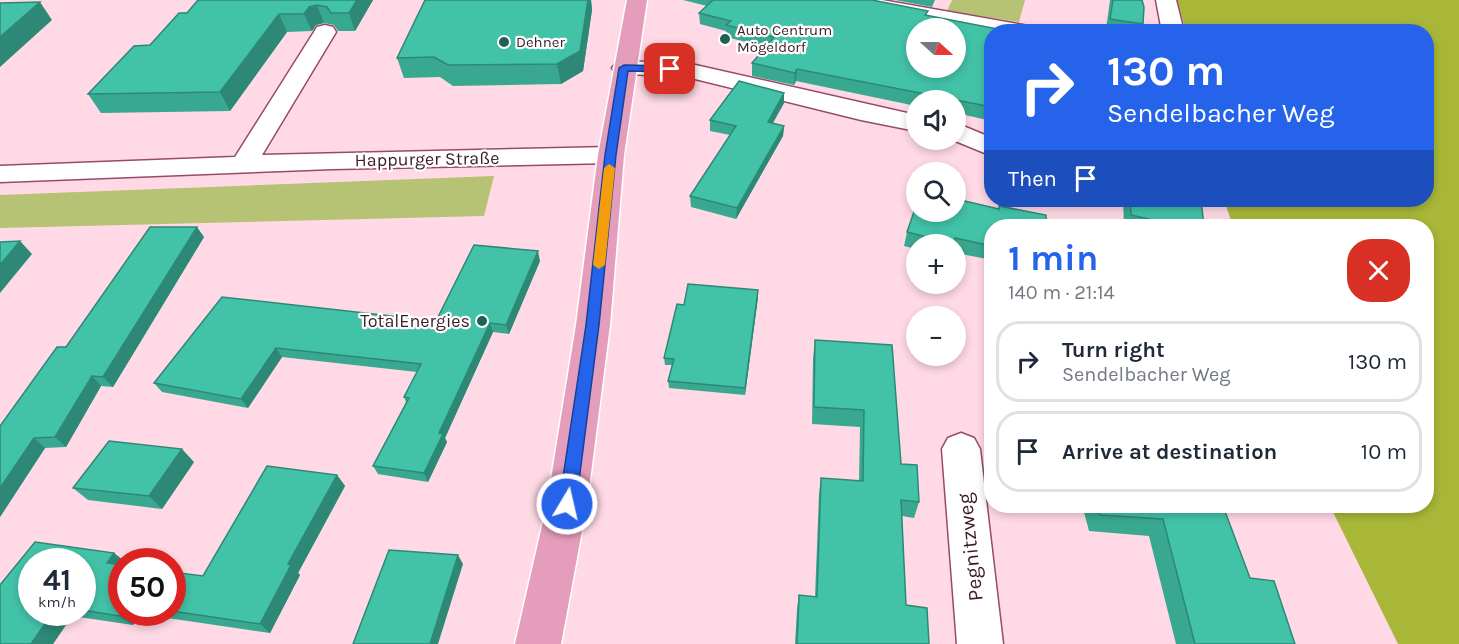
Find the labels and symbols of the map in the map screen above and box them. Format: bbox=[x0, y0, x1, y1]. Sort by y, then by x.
north arrow bbox=[906, 18, 966, 78]
place label: Auto Centrum Mögeldorf bbox=[737, 21, 832, 56]
marker: Auto Centrum Mögeldorf bbox=[718, 32, 732, 46]
place label: Dehner bbox=[516, 33, 565, 51]
marker: Dehner bbox=[497, 35, 511, 49]
pin bbox=[644, 43, 695, 94]
street label: Happurger Straße bbox=[354, 147, 500, 171]
place label: TotalEnergies bbox=[360, 310, 470, 332]
marker: TotalEnergies bbox=[475, 314, 489, 328]
position arrow bbox=[535, 472, 599, 536]
street label: Pegnitzweg bbox=[952, 491, 988, 602]
speed limit sign: 50 bbox=[108, 548, 186, 626]

